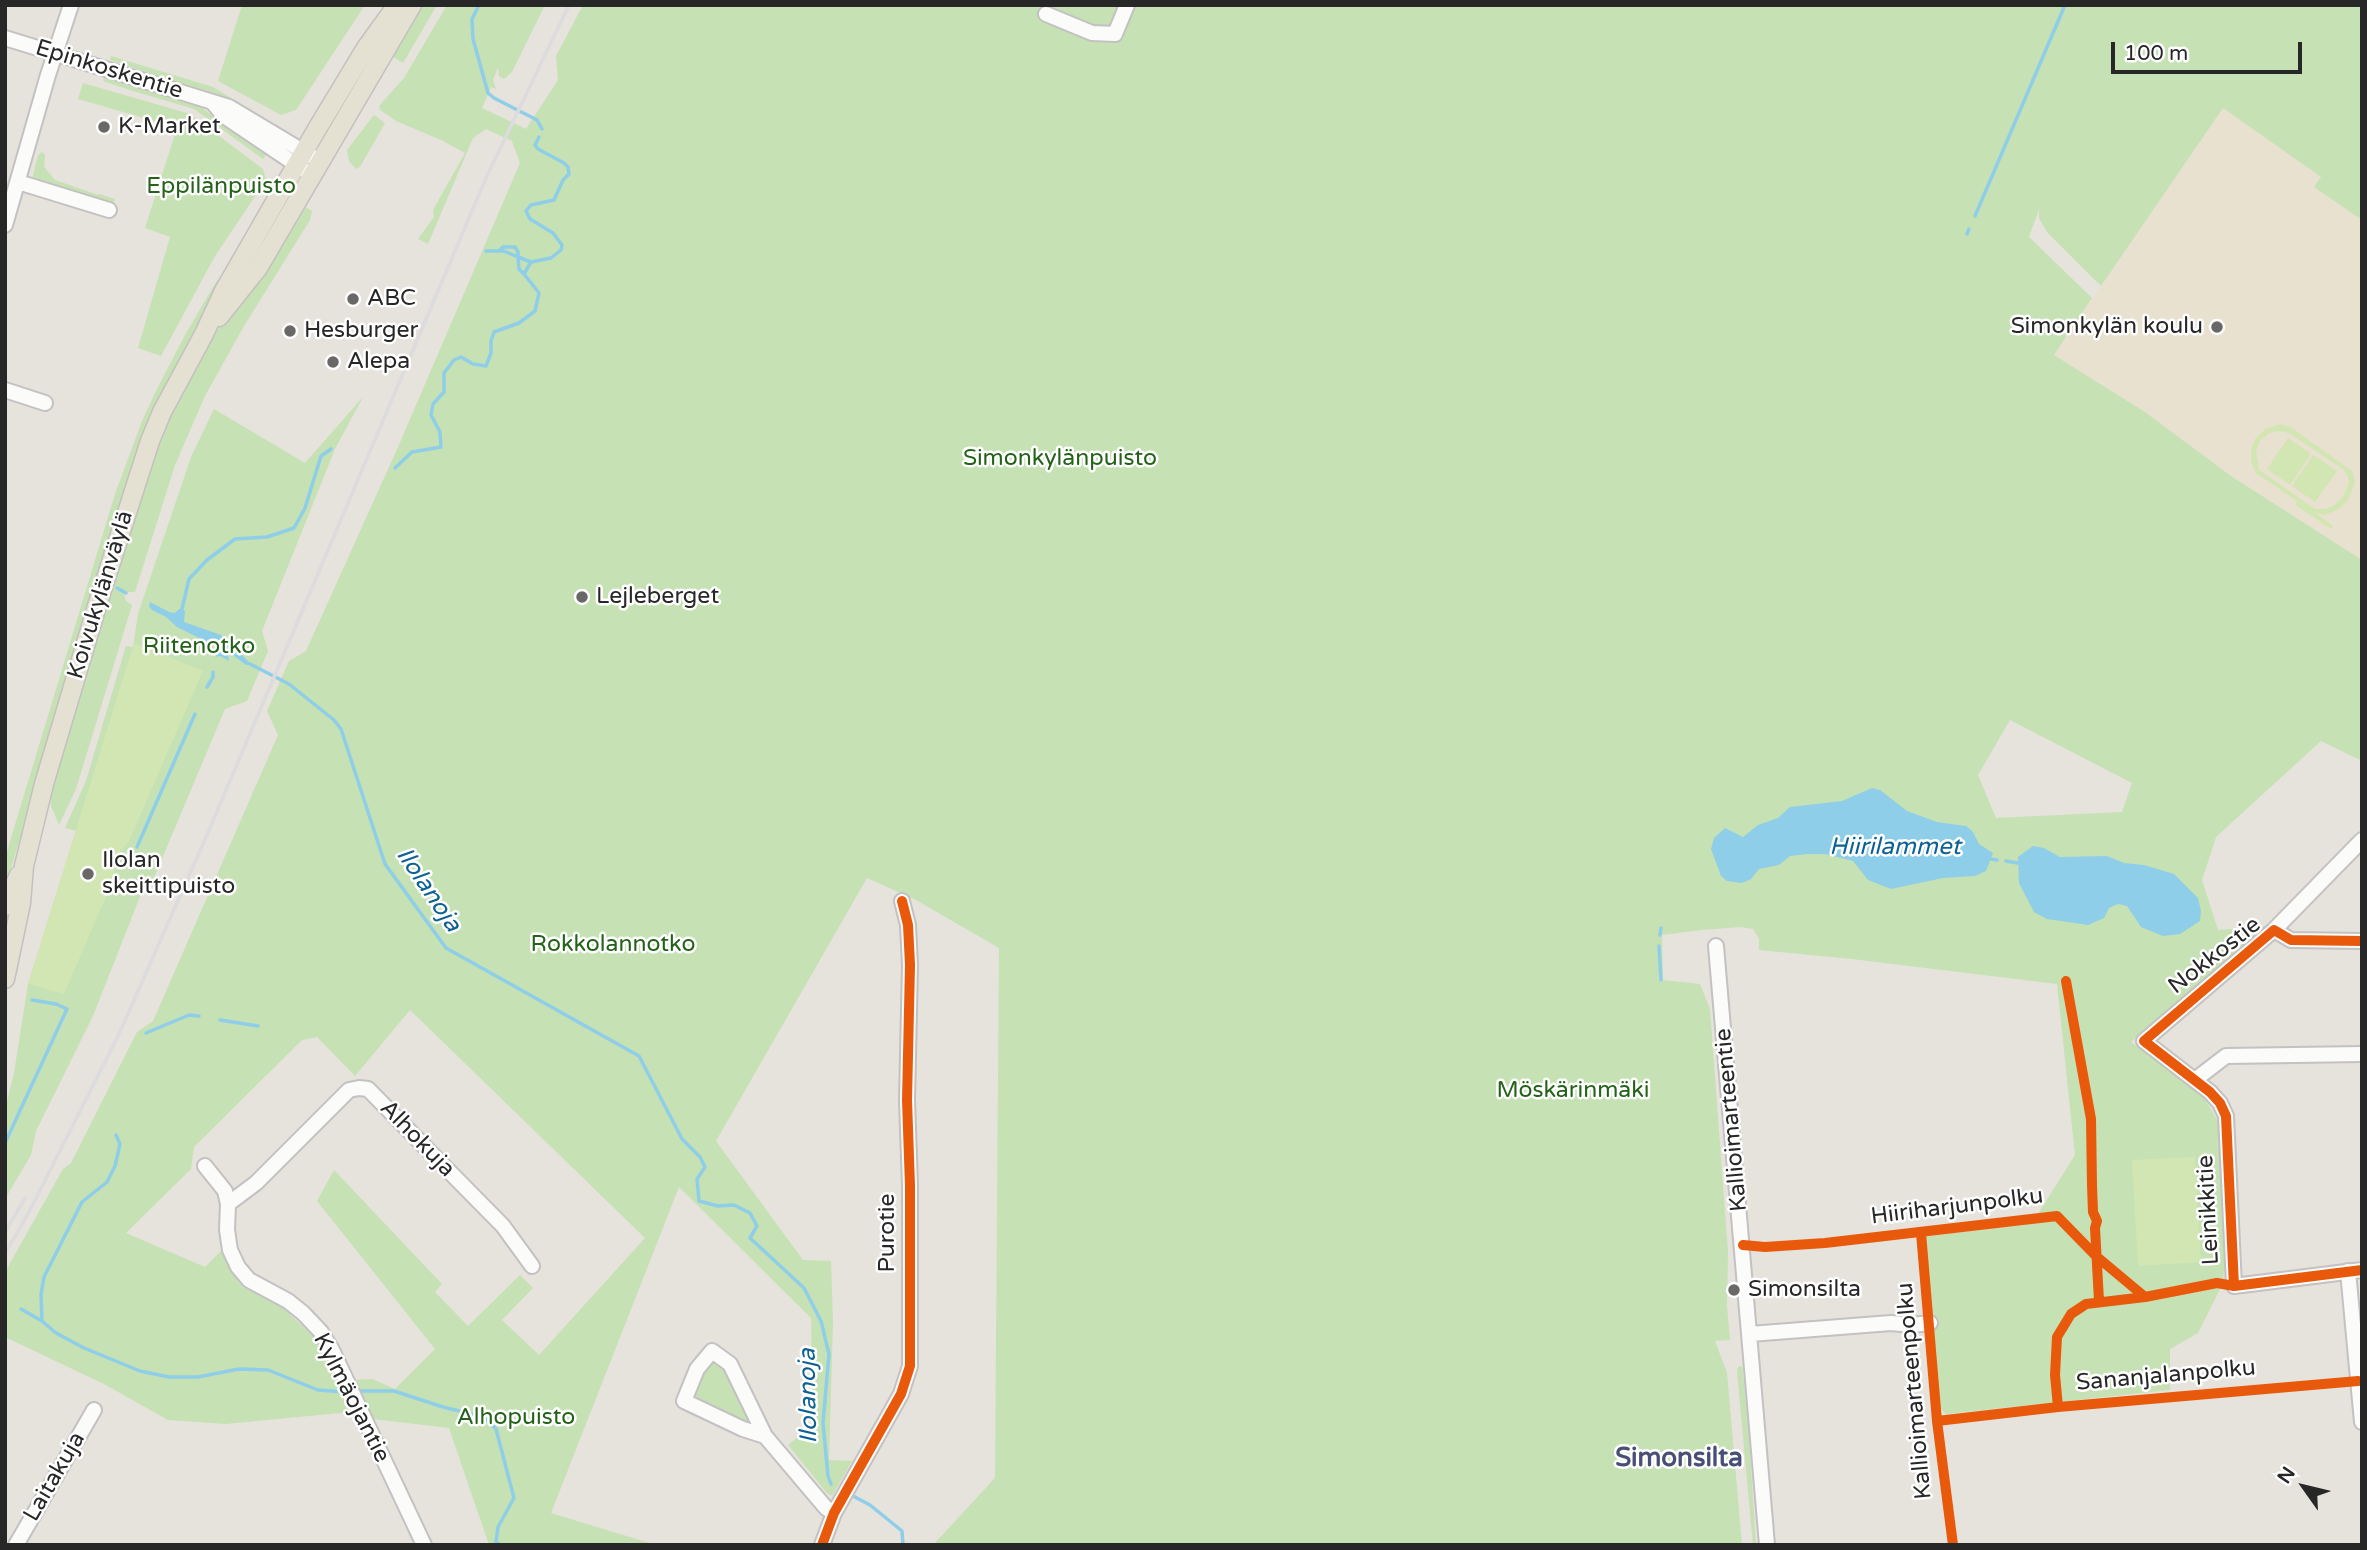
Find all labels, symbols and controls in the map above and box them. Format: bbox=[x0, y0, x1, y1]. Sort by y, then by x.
scale bar bbox=[2115, 28, 2306, 72]
street label: Epinkoskentie bbox=[32, 34, 186, 106]
text: 100 m bbox=[2124, 41, 2188, 66]
place label: K-Market bbox=[118, 113, 221, 141]
marker: K-Market bbox=[96, 119, 112, 135]
park label: Eppilänpuisto bbox=[146, 173, 296, 201]
place label: ABC bbox=[367, 285, 416, 313]
marker: ABC bbox=[345, 291, 361, 307]
place label: Simonkylän koulu bbox=[2011, 313, 2203, 341]
place label: Hesburger bbox=[304, 317, 418, 345]
marker: Simonkylän koulu bbox=[2209, 319, 2225, 335]
marker: Hesburger bbox=[282, 323, 298, 339]
place label: Alepa bbox=[347, 348, 410, 376]
marker: Alepa bbox=[325, 354, 341, 370]
park label: Simonkylänpuisto bbox=[963, 445, 1157, 473]
street label: Koivukylänväylä bbox=[62, 508, 140, 682]
place label: Lejleberget bbox=[596, 583, 719, 611]
marker: Lejleberget bbox=[574, 589, 590, 605]
park label: Riitenotko bbox=[143, 633, 255, 661]
water label: Hiirilammet bbox=[1829, 834, 1961, 862]
water label: Ilolanoja bbox=[389, 842, 467, 938]
place label: Ilolan skeittipuisto bbox=[102, 847, 235, 901]
marker: Ilolan skeittipuisto bbox=[80, 866, 96, 882]
street label: Nokkostie bbox=[2163, 911, 2267, 1001]
park label: Rokkolannotko bbox=[531, 931, 695, 959]
street label: Kallioimarteentie bbox=[1710, 1027, 1754, 1213]
park label: Möskärinmäki bbox=[1497, 1077, 1649, 1105]
street label: Alhokuja bbox=[374, 1095, 460, 1183]
street label: Leinikkitie bbox=[2192, 1154, 2226, 1266]
street label: Hiiriharjunpolku bbox=[1869, 1183, 2045, 1231]
street label: Purotie bbox=[874, 1193, 902, 1273]
place label: Simonsilta bbox=[1748, 1276, 1861, 1304]
street label: Kallioimarteenpolku bbox=[1892, 1281, 1938, 1501]
marker: Simonsilta bbox=[1726, 1282, 1742, 1298]
street label: Kylmäojantie bbox=[307, 1329, 395, 1467]
water label: Ilolanoja bbox=[794, 1348, 824, 1444]
street label: Sananjalanpolku bbox=[2075, 1354, 2257, 1398]
park label: Alhopuisto bbox=[457, 1404, 575, 1432]
street label: Laitakuja bbox=[18, 1427, 92, 1527]
district label: Simonsilta bbox=[1615, 1443, 1743, 1475]
north arrow bbox=[2269, 1452, 2339, 1522]
text: N bbox=[2273, 1463, 2300, 1488]

